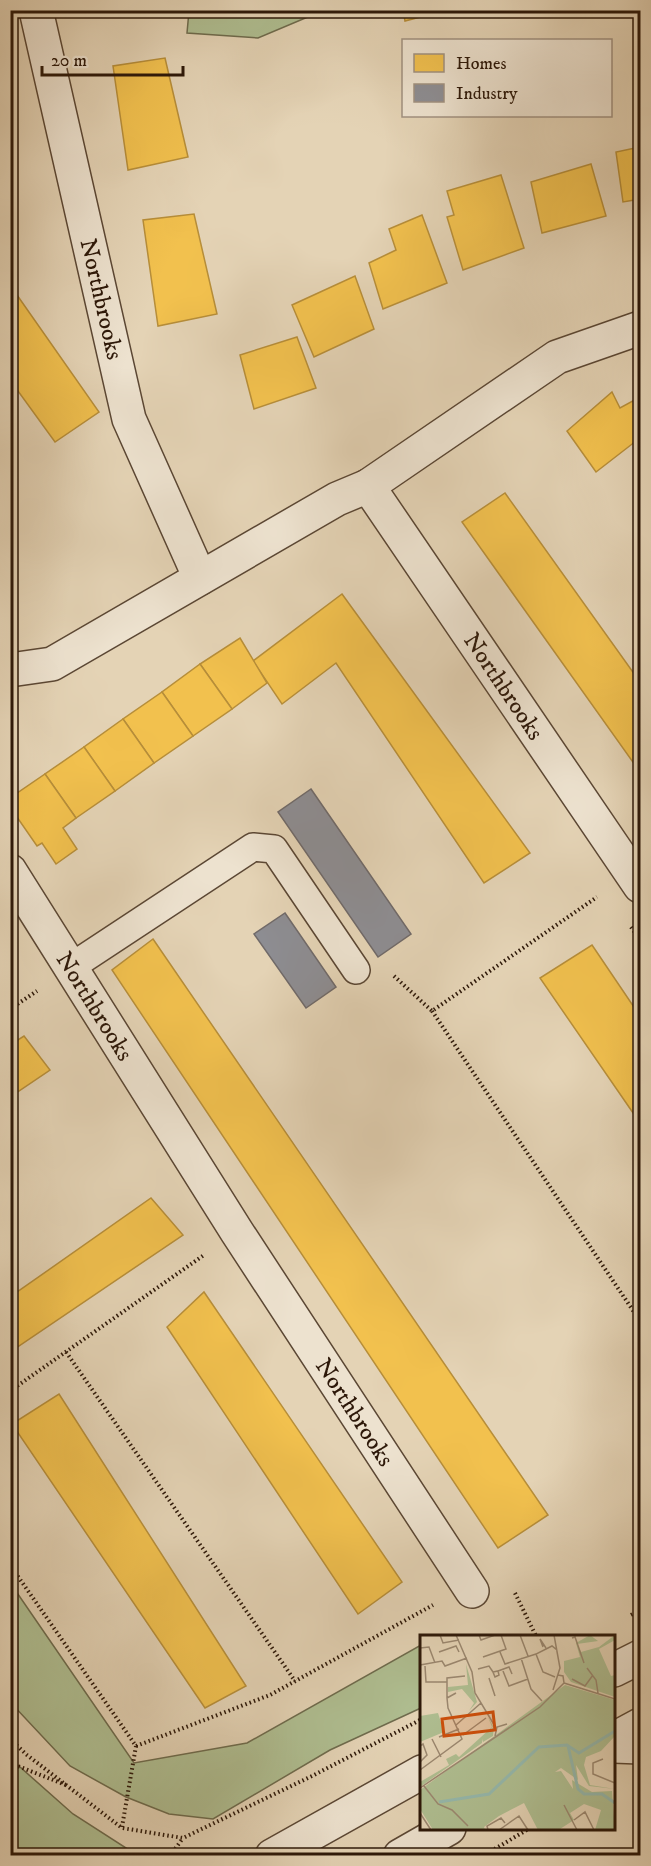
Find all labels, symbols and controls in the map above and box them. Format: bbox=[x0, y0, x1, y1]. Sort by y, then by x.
scale bar bbox=[42, 39, 183, 77]
legend bbox=[402, 39, 612, 117]
text: 20 m bbox=[51, 50, 87, 72]
text: Homes bbox=[456, 53, 507, 75]
text: Industry bbox=[456, 83, 518, 105]
street label: Northbrooks bbox=[73, 236, 130, 363]
street label: Northbrooks bbox=[456, 627, 550, 746]
street label: Northbrooks bbox=[49, 946, 140, 1067]
street label: Northbrooks bbox=[308, 1353, 400, 1472]
inset map bbox=[420, 1635, 615, 1830]

